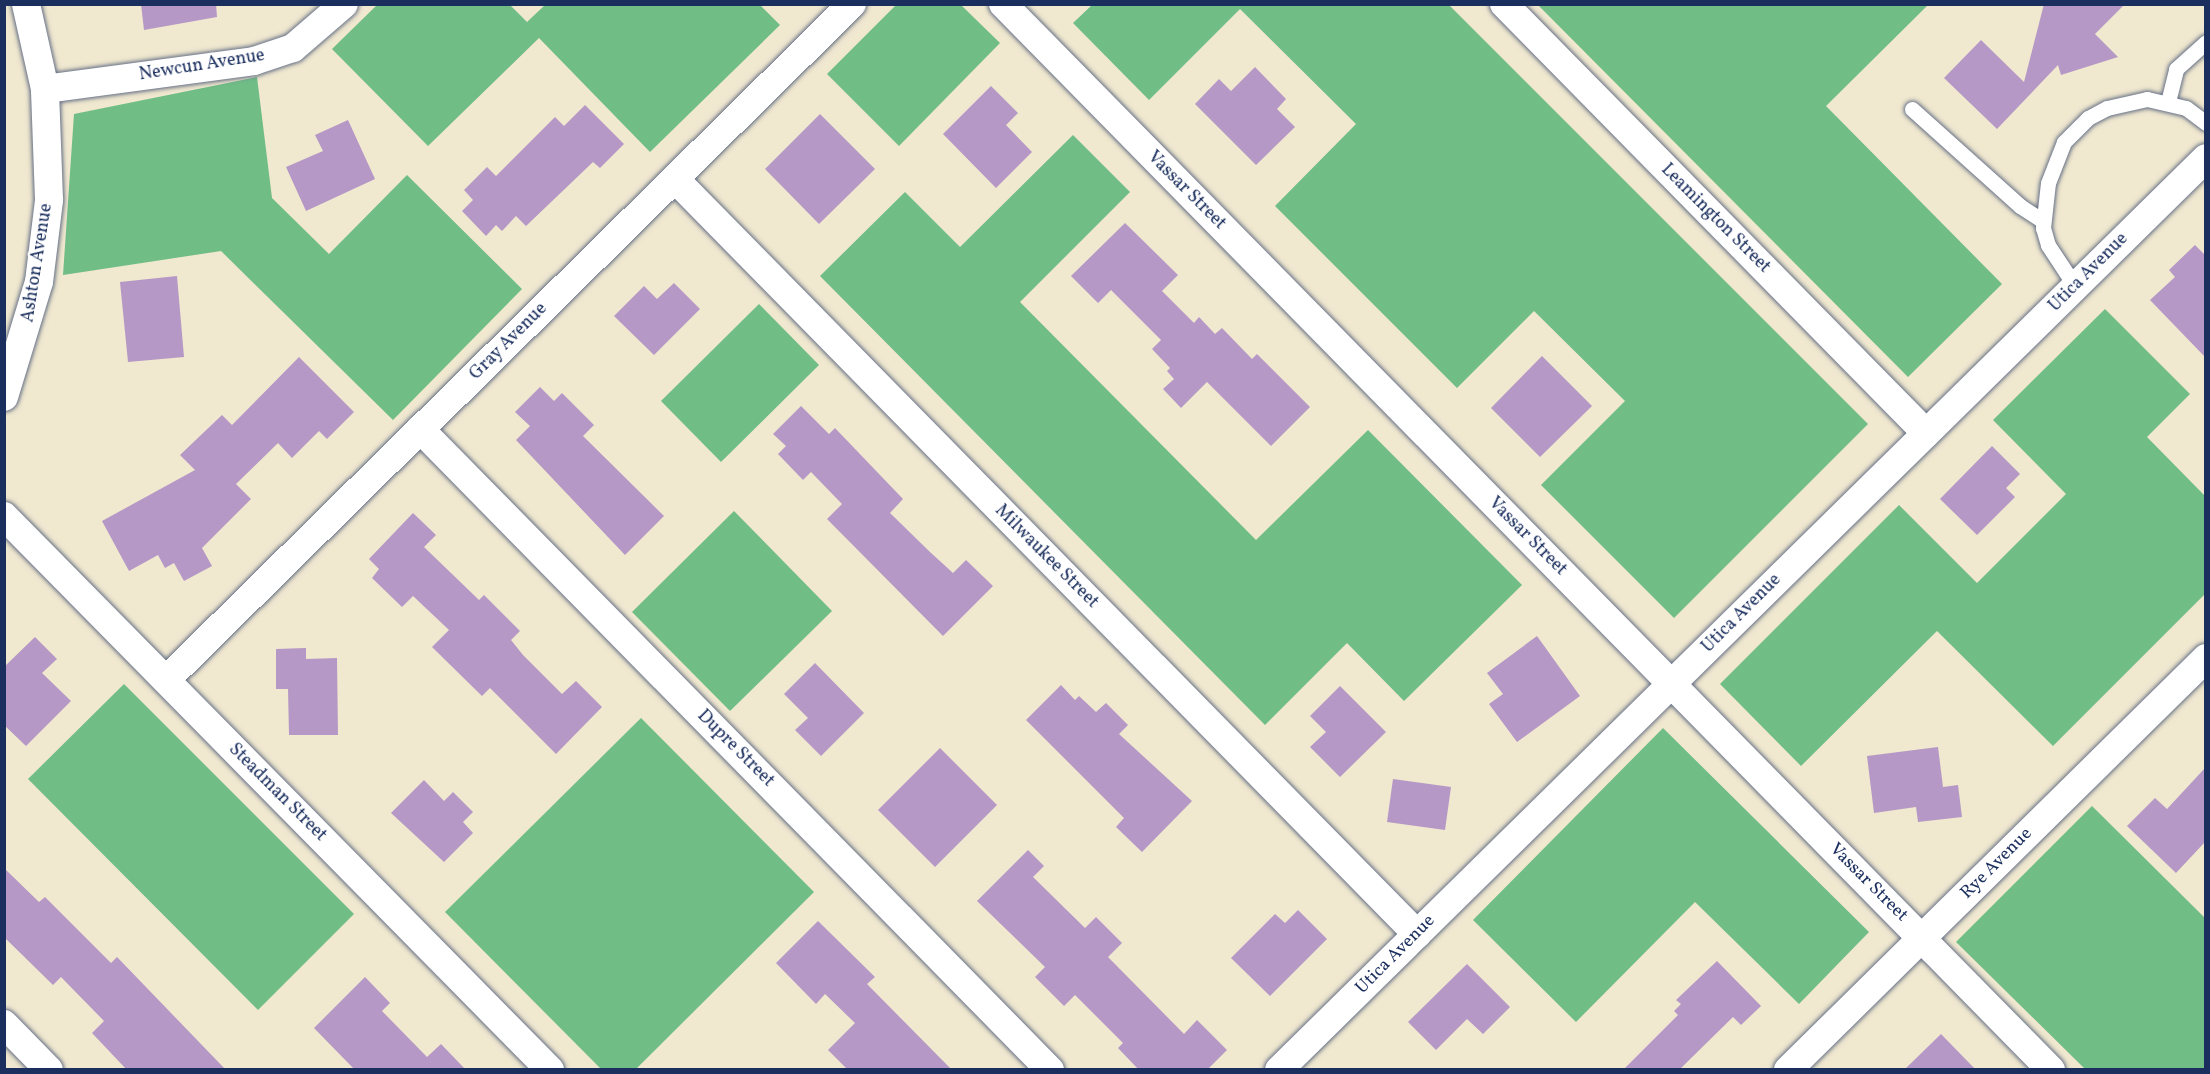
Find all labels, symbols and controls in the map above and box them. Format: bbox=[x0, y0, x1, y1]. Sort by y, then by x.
street label: Newcun Avenue bbox=[138, 45, 266, 87]
street label: Vassar Street bbox=[1142, 147, 1230, 235]
street label: Leamington Street bbox=[1656, 160, 1774, 278]
street label: Ashton Avenue bbox=[18, 202, 58, 324]
street label: Utica Avenue bbox=[2045, 229, 2133, 317]
street label: Gray Avenue bbox=[466, 299, 552, 385]
street label: Vassar Street bbox=[1483, 493, 1571, 581]
street label: Milwaukee Street bbox=[990, 501, 1102, 613]
street label: Utica Avenue bbox=[1698, 570, 1786, 658]
street label: Dupre Street bbox=[692, 706, 778, 792]
street label: Steadman Street bbox=[223, 739, 331, 847]
street label: Rye Avenue bbox=[1957, 824, 2037, 904]
street label: Vassar Street bbox=[1824, 839, 1912, 927]
street label: Utica Avenue bbox=[1352, 911, 1440, 999]

